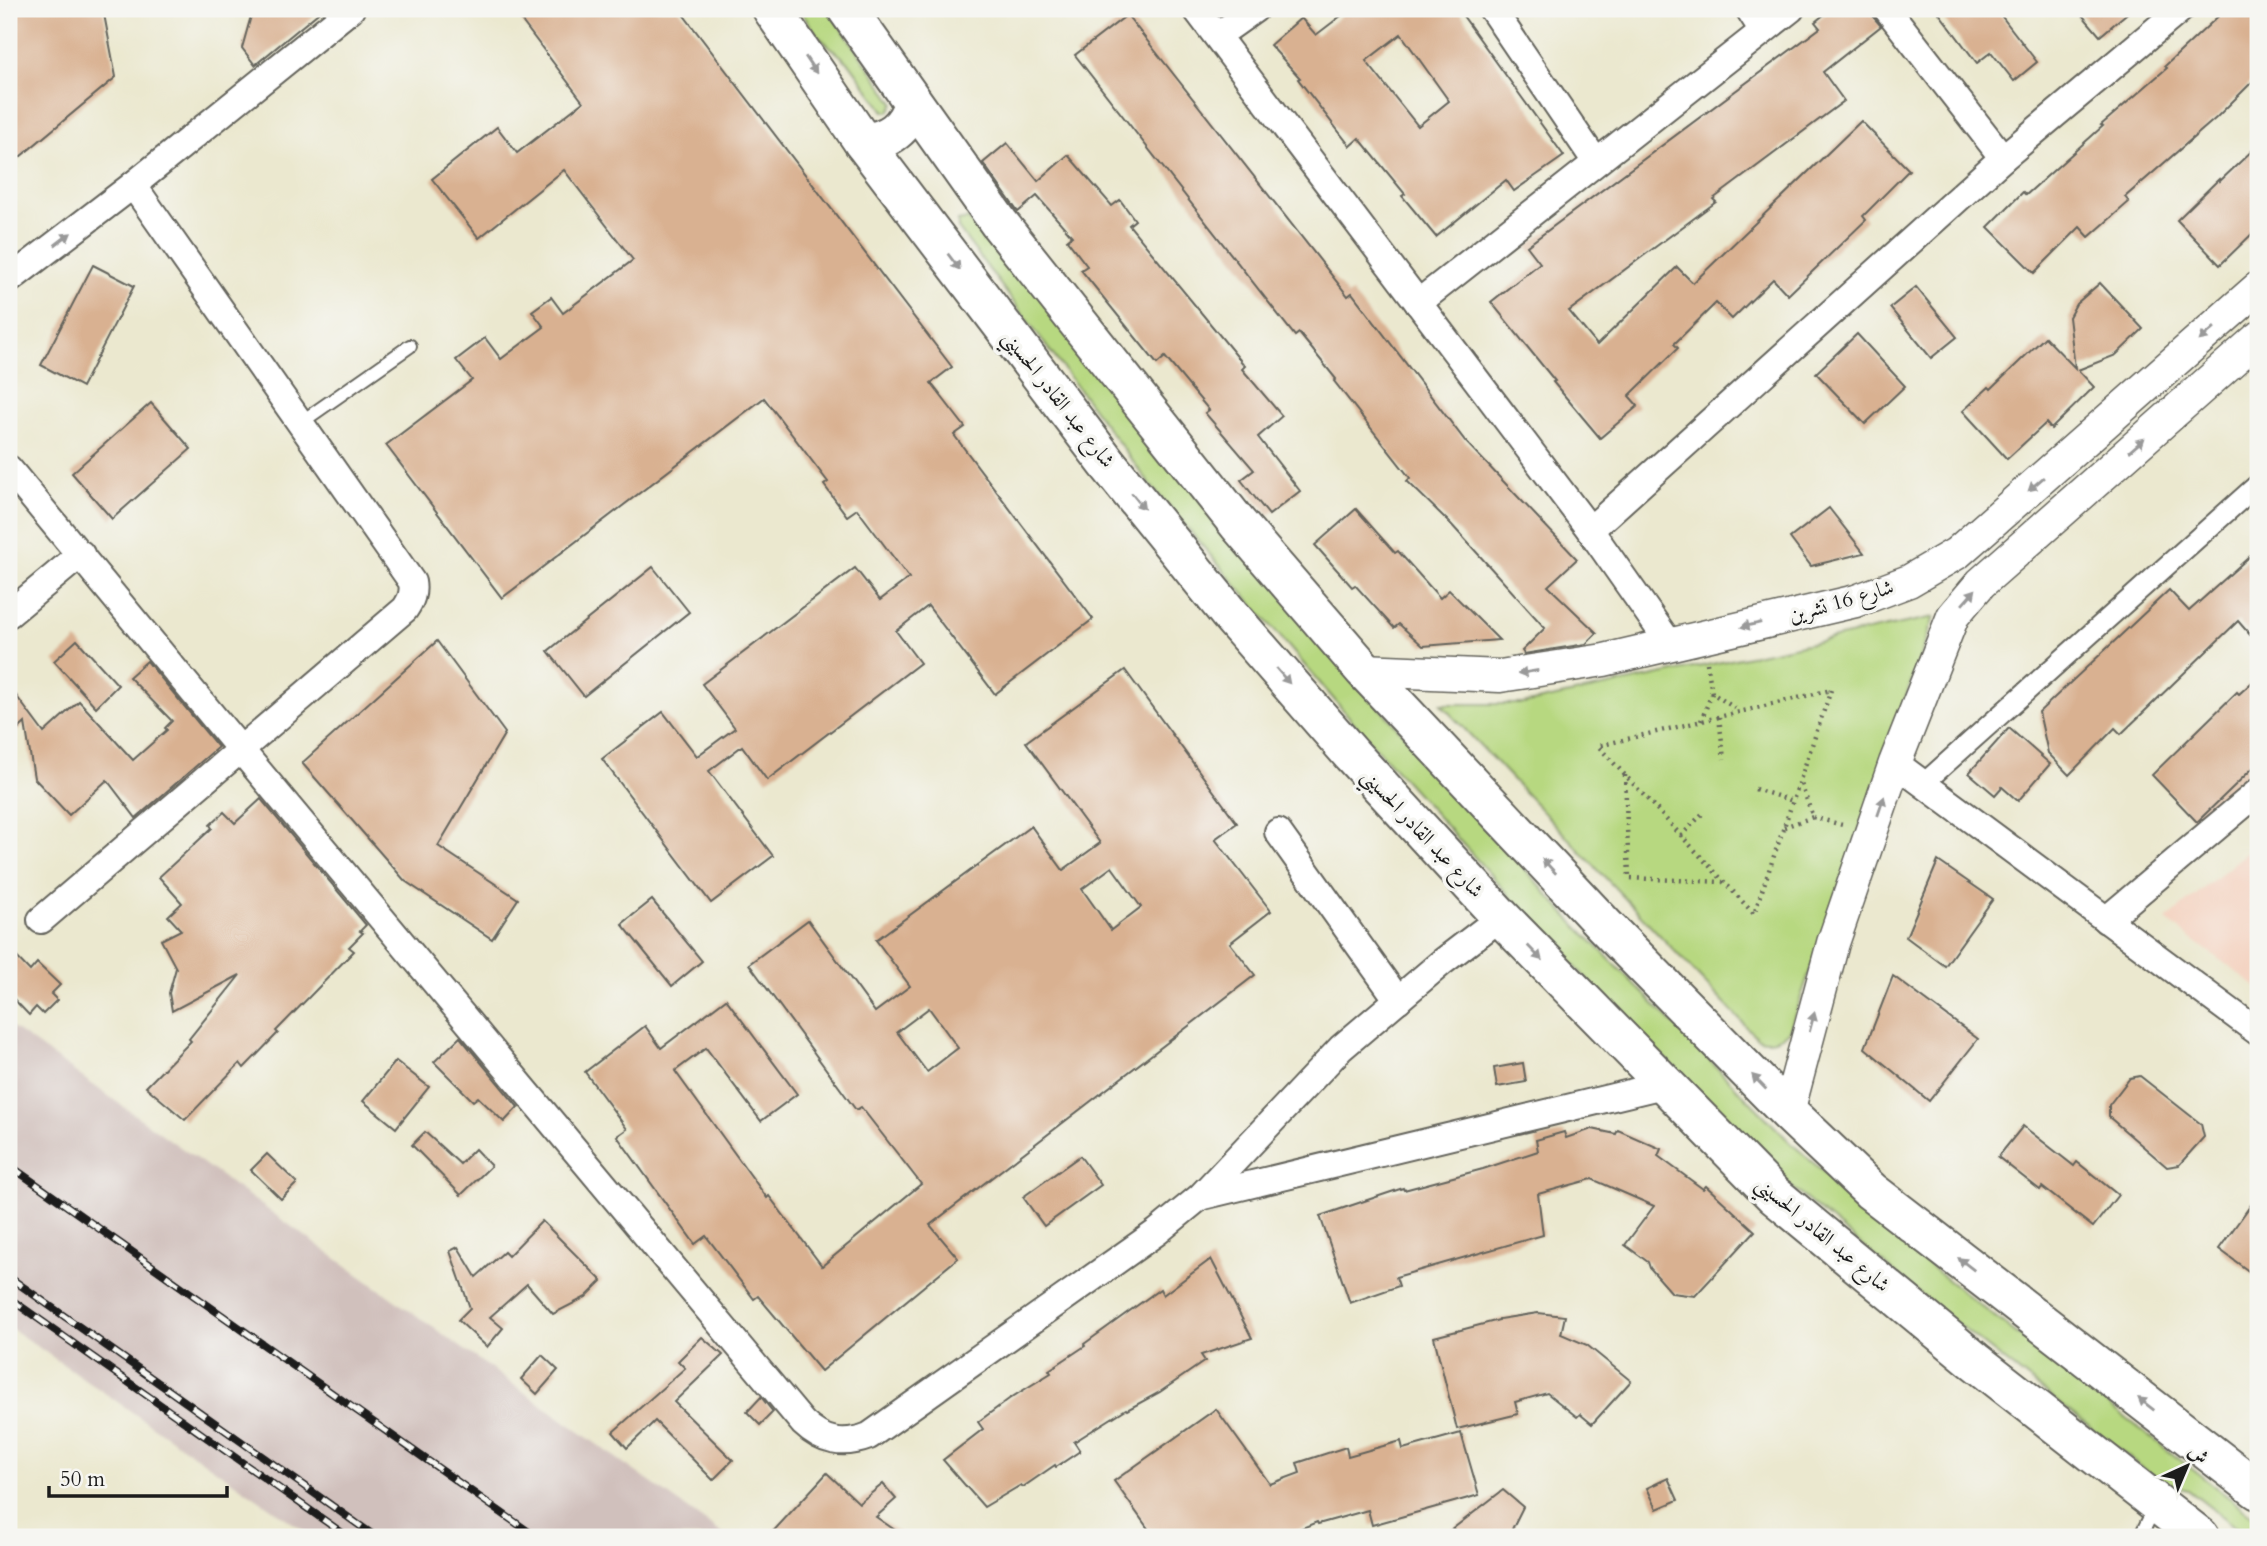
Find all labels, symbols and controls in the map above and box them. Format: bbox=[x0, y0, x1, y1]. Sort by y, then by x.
one-way arrow bbox=[804, 55, 817, 75]
one-way arrow bbox=[54, 232, 72, 246]
one-way arrow bbox=[947, 253, 961, 272]
street label: شارع عبد القادر الحسيني bbox=[992, 324, 1122, 477]
one-way arrow bbox=[2199, 325, 2216, 341]
one-way arrow bbox=[2128, 437, 2146, 453]
one-way arrow bbox=[2027, 476, 2045, 492]
one-way arrow bbox=[1130, 492, 1145, 509]
street label: شارع 16 تشرين bbox=[1785, 573, 1898, 633]
one-way arrow bbox=[1961, 589, 1976, 606]
one-way arrow bbox=[1740, 620, 1762, 631]
one-way arrow bbox=[1275, 667, 1291, 685]
one-way arrow bbox=[1517, 667, 1539, 678]
street label: شارع عبد القادر الحسيني bbox=[1351, 762, 1490, 908]
one-way arrow bbox=[1876, 795, 1887, 816]
one-way arrow bbox=[1541, 857, 1557, 875]
one-way arrow bbox=[1527, 945, 1543, 961]
one-way arrow bbox=[1807, 1012, 1817, 1033]
one-way arrow bbox=[1750, 1074, 1767, 1091]
street label: شارع عبد القادر الحسيني bbox=[1746, 1169, 1896, 1303]
one-way arrow bbox=[1958, 1257, 1976, 1272]
one-way arrow bbox=[2137, 1397, 2155, 1411]
north arrow bbox=[2152, 1430, 2222, 1500]
text: ش bbox=[2182, 1439, 2214, 1470]
scale bar bbox=[49, 1455, 228, 1499]
text: 50 m bbox=[60, 1465, 105, 1494]

